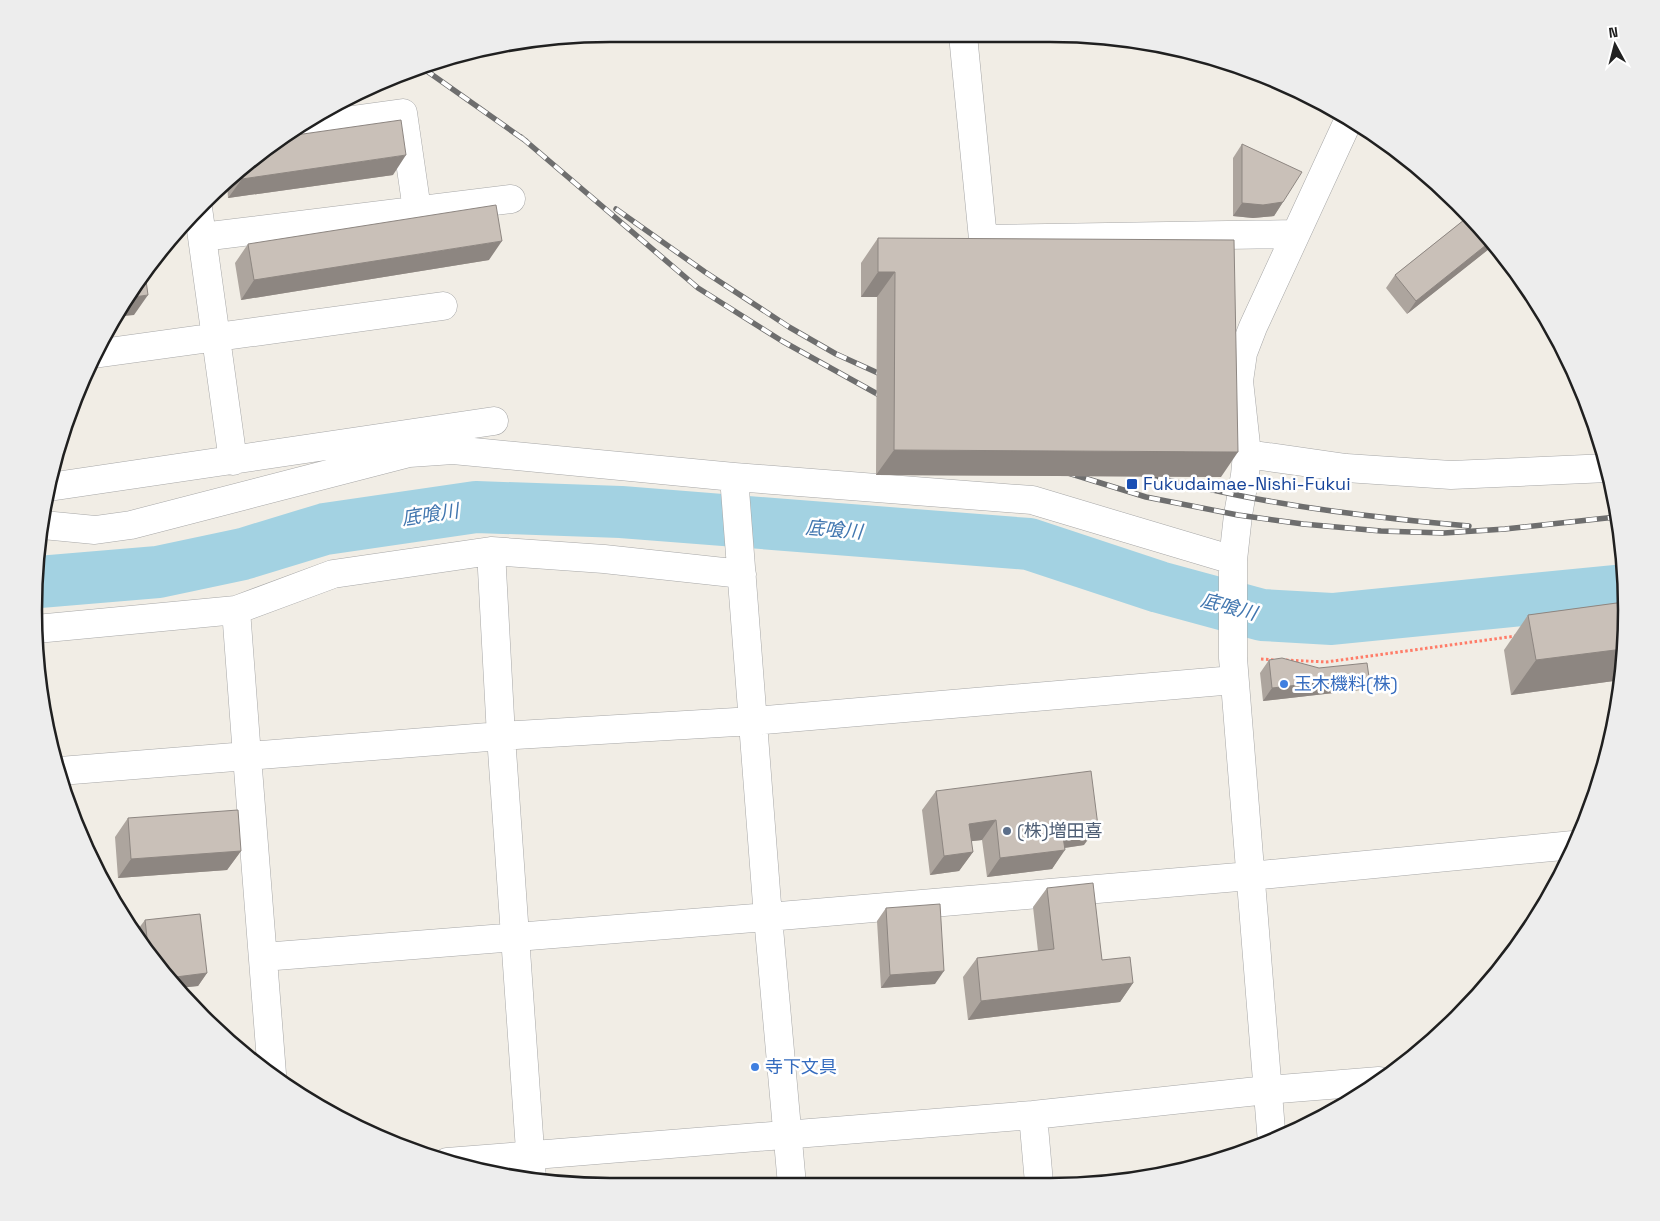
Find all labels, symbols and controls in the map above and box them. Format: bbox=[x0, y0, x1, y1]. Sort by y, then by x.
north arrow bbox=[1590, 20, 1640, 70]
text: N bbox=[1608, 23, 1619, 42]
place label: Fukudaimae-Nishi-Fukui bbox=[1143, 472, 1351, 495]
marker: Fukudaimae-Nishi-Fukui bbox=[1125, 477, 1139, 491]
water label: 底喰川 bbox=[400, 498, 462, 531]
water label: 底喰川 bbox=[804, 515, 865, 545]
water label: 底喰川 bbox=[1198, 587, 1262, 626]
place label: 玉木機料(株) bbox=[1294, 672, 1398, 695]
marker: 玉木機料(株) bbox=[1278, 678, 1290, 690]
place label: (株)増田喜 bbox=[1017, 819, 1103, 842]
marker: (株)増田喜 bbox=[1001, 825, 1013, 837]
place label: 寺下文具 bbox=[765, 1055, 837, 1078]
marker: 寺下文具 bbox=[749, 1061, 761, 1073]

